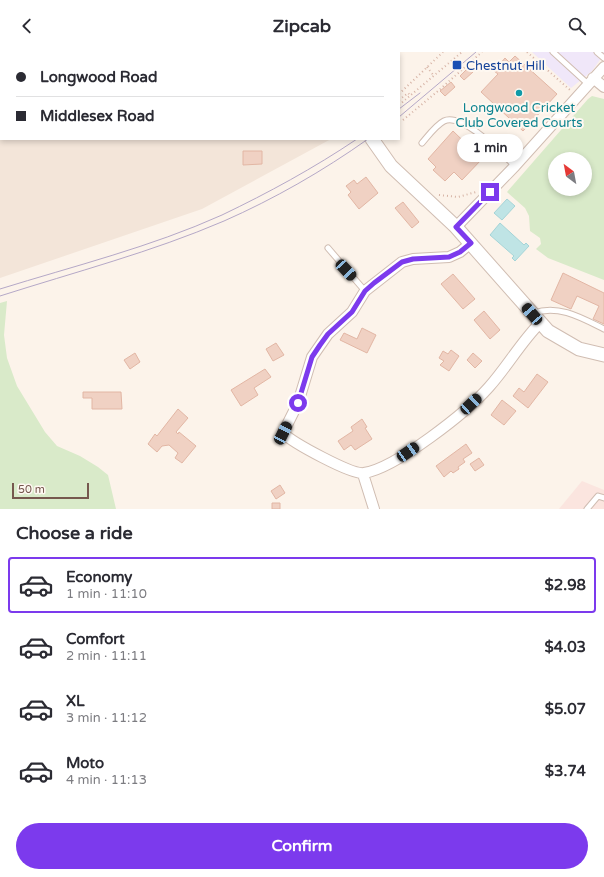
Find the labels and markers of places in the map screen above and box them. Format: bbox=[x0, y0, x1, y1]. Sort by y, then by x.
place label: Chestnut Hill bbox=[466, 58, 545, 74]
marker: Chestnut Hill bbox=[451, 59, 463, 71]
marker: Longwood Cricket Club Covered Courts bbox=[514, 88, 524, 98]
place label: Longwood Cricket Club Covered Courts bbox=[455, 100, 583, 131]

